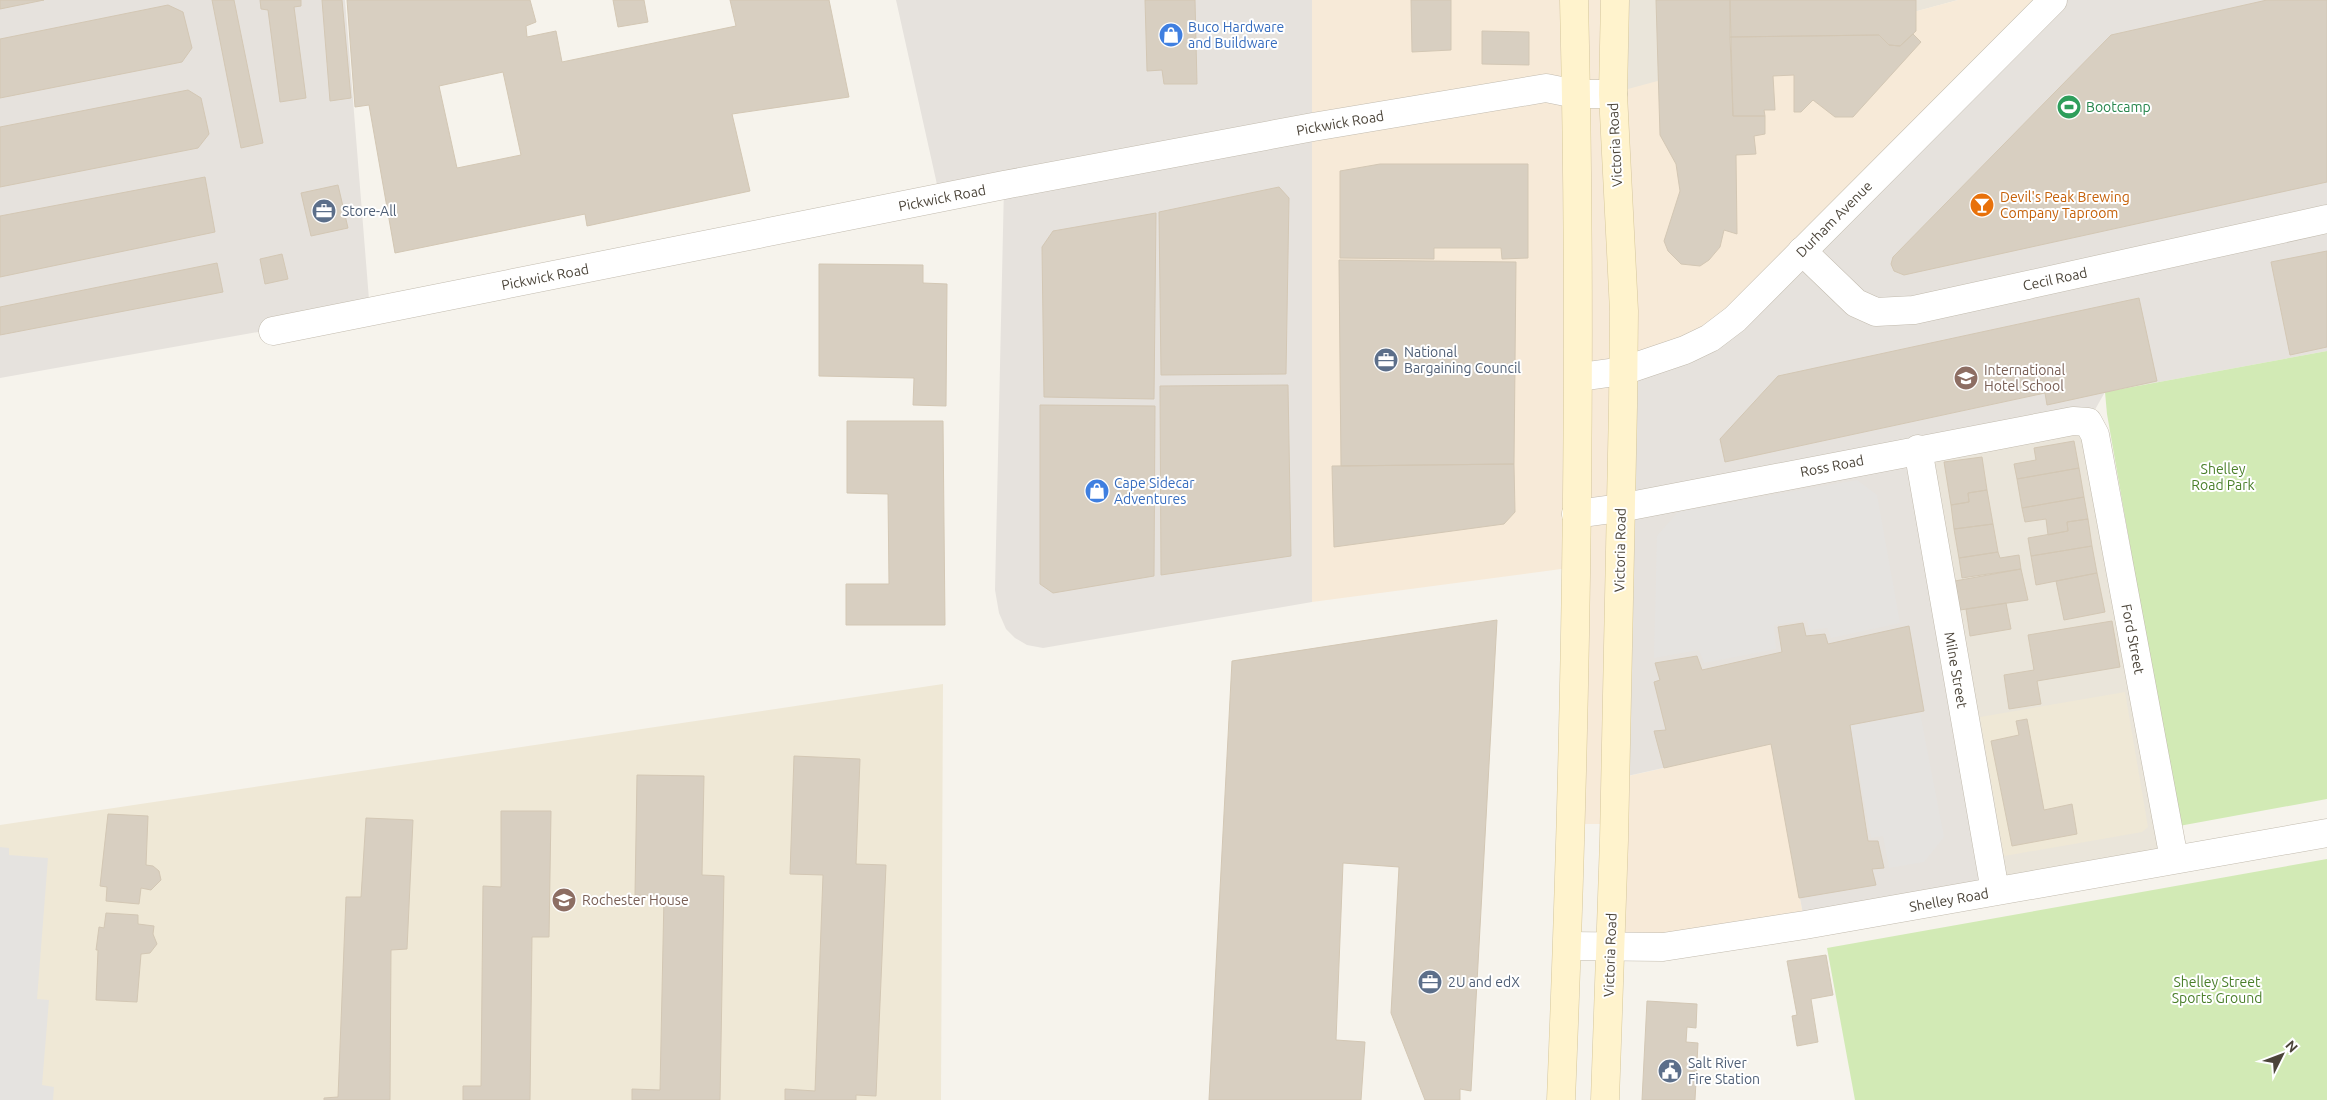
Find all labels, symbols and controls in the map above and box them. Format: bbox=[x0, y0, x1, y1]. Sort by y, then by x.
place label: Buco Hardware and Buildware bbox=[1188, 19, 1284, 51]
shop icon: Buco Hardware and Buildware bbox=[1158, 22, 1184, 48]
sports icon: Bootcamp bbox=[2056, 94, 2082, 120]
place label: Bootcamp bbox=[2086, 99, 2151, 115]
street label: Victoria Road bbox=[1605, 102, 1625, 188]
street label: Pickwick Road bbox=[1295, 107, 1385, 139]
street label: Durham Avenue bbox=[1793, 178, 1875, 260]
street label: Pickwick Road bbox=[897, 182, 987, 214]
place label: Devil's Peak Brewing Company Taproom bbox=[2000, 189, 2130, 221]
bar icon: Devil's Peak Brewing Company Taproom bbox=[1969, 192, 1995, 218]
office icon: Store-All bbox=[311, 198, 337, 224]
place label: Store-All bbox=[342, 203, 397, 219]
street label: Pickwick Road bbox=[500, 261, 590, 293]
street label: Cecil Road bbox=[2021, 264, 2089, 294]
place label: National Bargaining Council bbox=[1404, 344, 1521, 376]
office icon: National Bargaining Council bbox=[1373, 347, 1399, 373]
place label: International Hotel School bbox=[1984, 362, 2066, 394]
school or university icon: International Hotel School bbox=[1953, 365, 1979, 391]
street label: Ross Road bbox=[1799, 452, 1865, 480]
park label: Shelley Road Park bbox=[2191, 461, 2255, 493]
place label: Cape Sidecar Adventures bbox=[1114, 475, 1195, 507]
shop icon: Cape Sidecar Adventures bbox=[1084, 478, 1110, 504]
street label: Victoria Road bbox=[1611, 508, 1629, 592]
street label: Ford Street bbox=[2118, 602, 2148, 676]
street label: Milne Street bbox=[1941, 631, 1971, 710]
street label: Shelley Road bbox=[1908, 885, 1990, 915]
school or university icon: Rochester House bbox=[551, 887, 577, 913]
place label: Rochester House bbox=[582, 892, 689, 908]
street label: Victoria Road bbox=[1601, 913, 1619, 997]
office icon: 2U and edX bbox=[1417, 969, 1443, 995]
place label: 2U and edX bbox=[1448, 974, 1520, 990]
park label: Shelley Street Sports Ground bbox=[2172, 974, 2262, 1006]
north arrow bbox=[2257, 1030, 2307, 1080]
text: N bbox=[2282, 1037, 2301, 1056]
place label: Salt River Fire Station bbox=[1688, 1055, 1760, 1087]
public building icon: Salt River Fire Station bbox=[1657, 1058, 1683, 1084]

